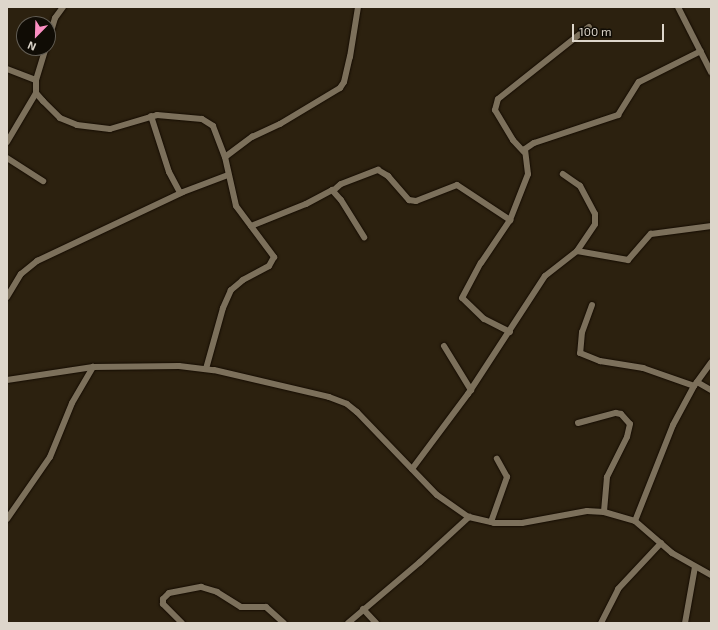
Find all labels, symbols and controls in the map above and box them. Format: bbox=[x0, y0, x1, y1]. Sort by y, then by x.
north arrow bbox=[16, 16, 56, 56]
scale bar bbox=[574, 16, 666, 42]
text: 100 m bbox=[579, 24, 611, 38]
text: N bbox=[25, 39, 38, 54]

